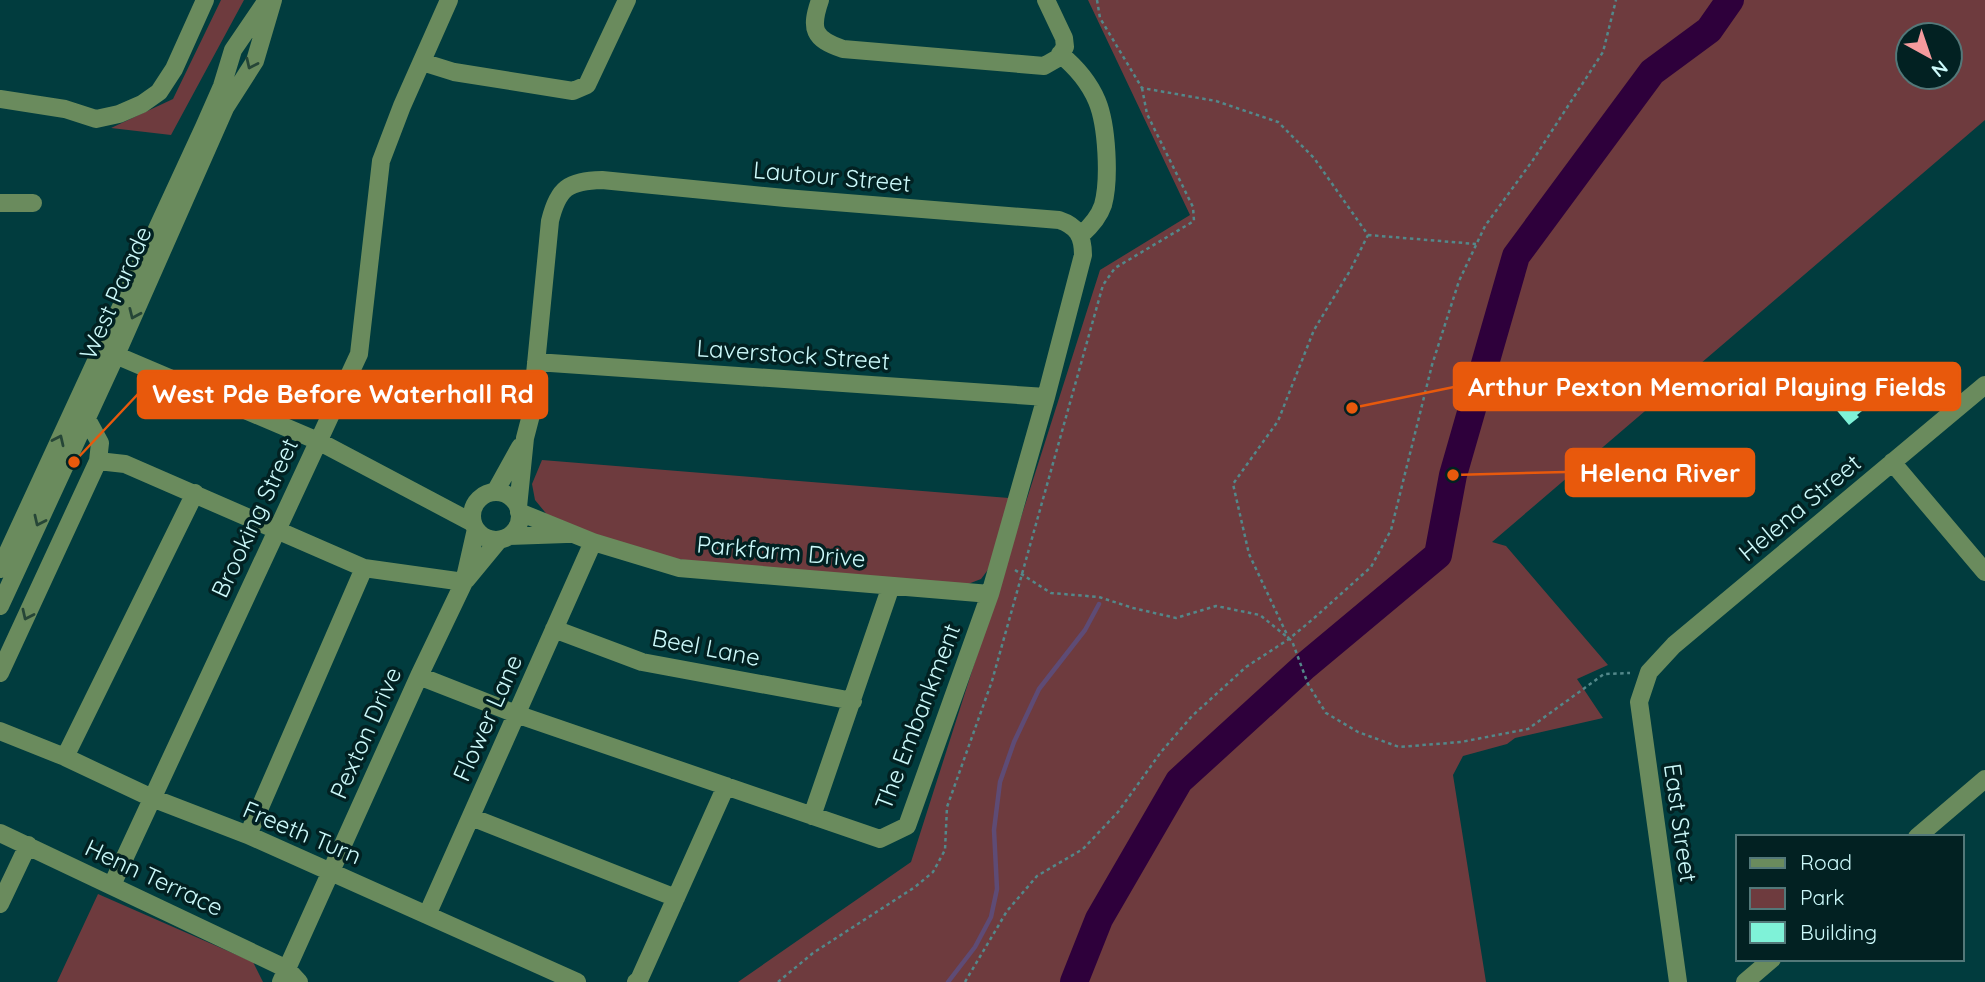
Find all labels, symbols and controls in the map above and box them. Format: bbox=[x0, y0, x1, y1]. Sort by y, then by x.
north arrow bbox=[1894, 21, 1964, 91]
text: N bbox=[1927, 55, 1953, 83]
one-way arrow bbox=[246, 57, 259, 70]
street label: Lautour Street bbox=[752, 154, 912, 198]
street label: West Parade bbox=[72, 221, 158, 364]
one-way arrow bbox=[128, 307, 142, 319]
street label: Laverstock Street bbox=[695, 332, 891, 376]
callout: Arthur Pexton Memorial Playing Fields bbox=[1454, 363, 1960, 410]
text: Arthur Pexton Memorial Playing Fields bbox=[1468, 370, 1946, 403]
callout: West Pde Before Waterhall Rd bbox=[138, 371, 547, 418]
text: West Pde Before Waterhall Rd bbox=[152, 377, 534, 410]
street label: Brooking Street bbox=[204, 433, 304, 602]
one-way arrow bbox=[51, 435, 65, 447]
street label: Helena Street bbox=[1732, 447, 1867, 567]
callout: Helena River bbox=[1566, 449, 1754, 496]
text: Helena River bbox=[1580, 456, 1740, 489]
one-way arrow bbox=[33, 514, 47, 526]
street label: Parkfarm Drive bbox=[695, 529, 867, 573]
one-way arrow bbox=[21, 608, 35, 620]
street label: The Embankment bbox=[868, 619, 966, 814]
street label: Beel Lane bbox=[650, 622, 763, 672]
street label: Flower Lane bbox=[446, 650, 528, 786]
street label: Pexton Drive bbox=[323, 662, 407, 803]
street label: East Street bbox=[1658, 761, 1704, 884]
street label: Freeth Turn bbox=[239, 794, 366, 870]
street label: Henn Terrace bbox=[81, 832, 228, 922]
legend bbox=[1736, 835, 1964, 961]
text: Road bbox=[1800, 849, 1852, 875]
text: Park bbox=[1800, 884, 1844, 910]
text: Building bbox=[1800, 919, 1877, 945]

